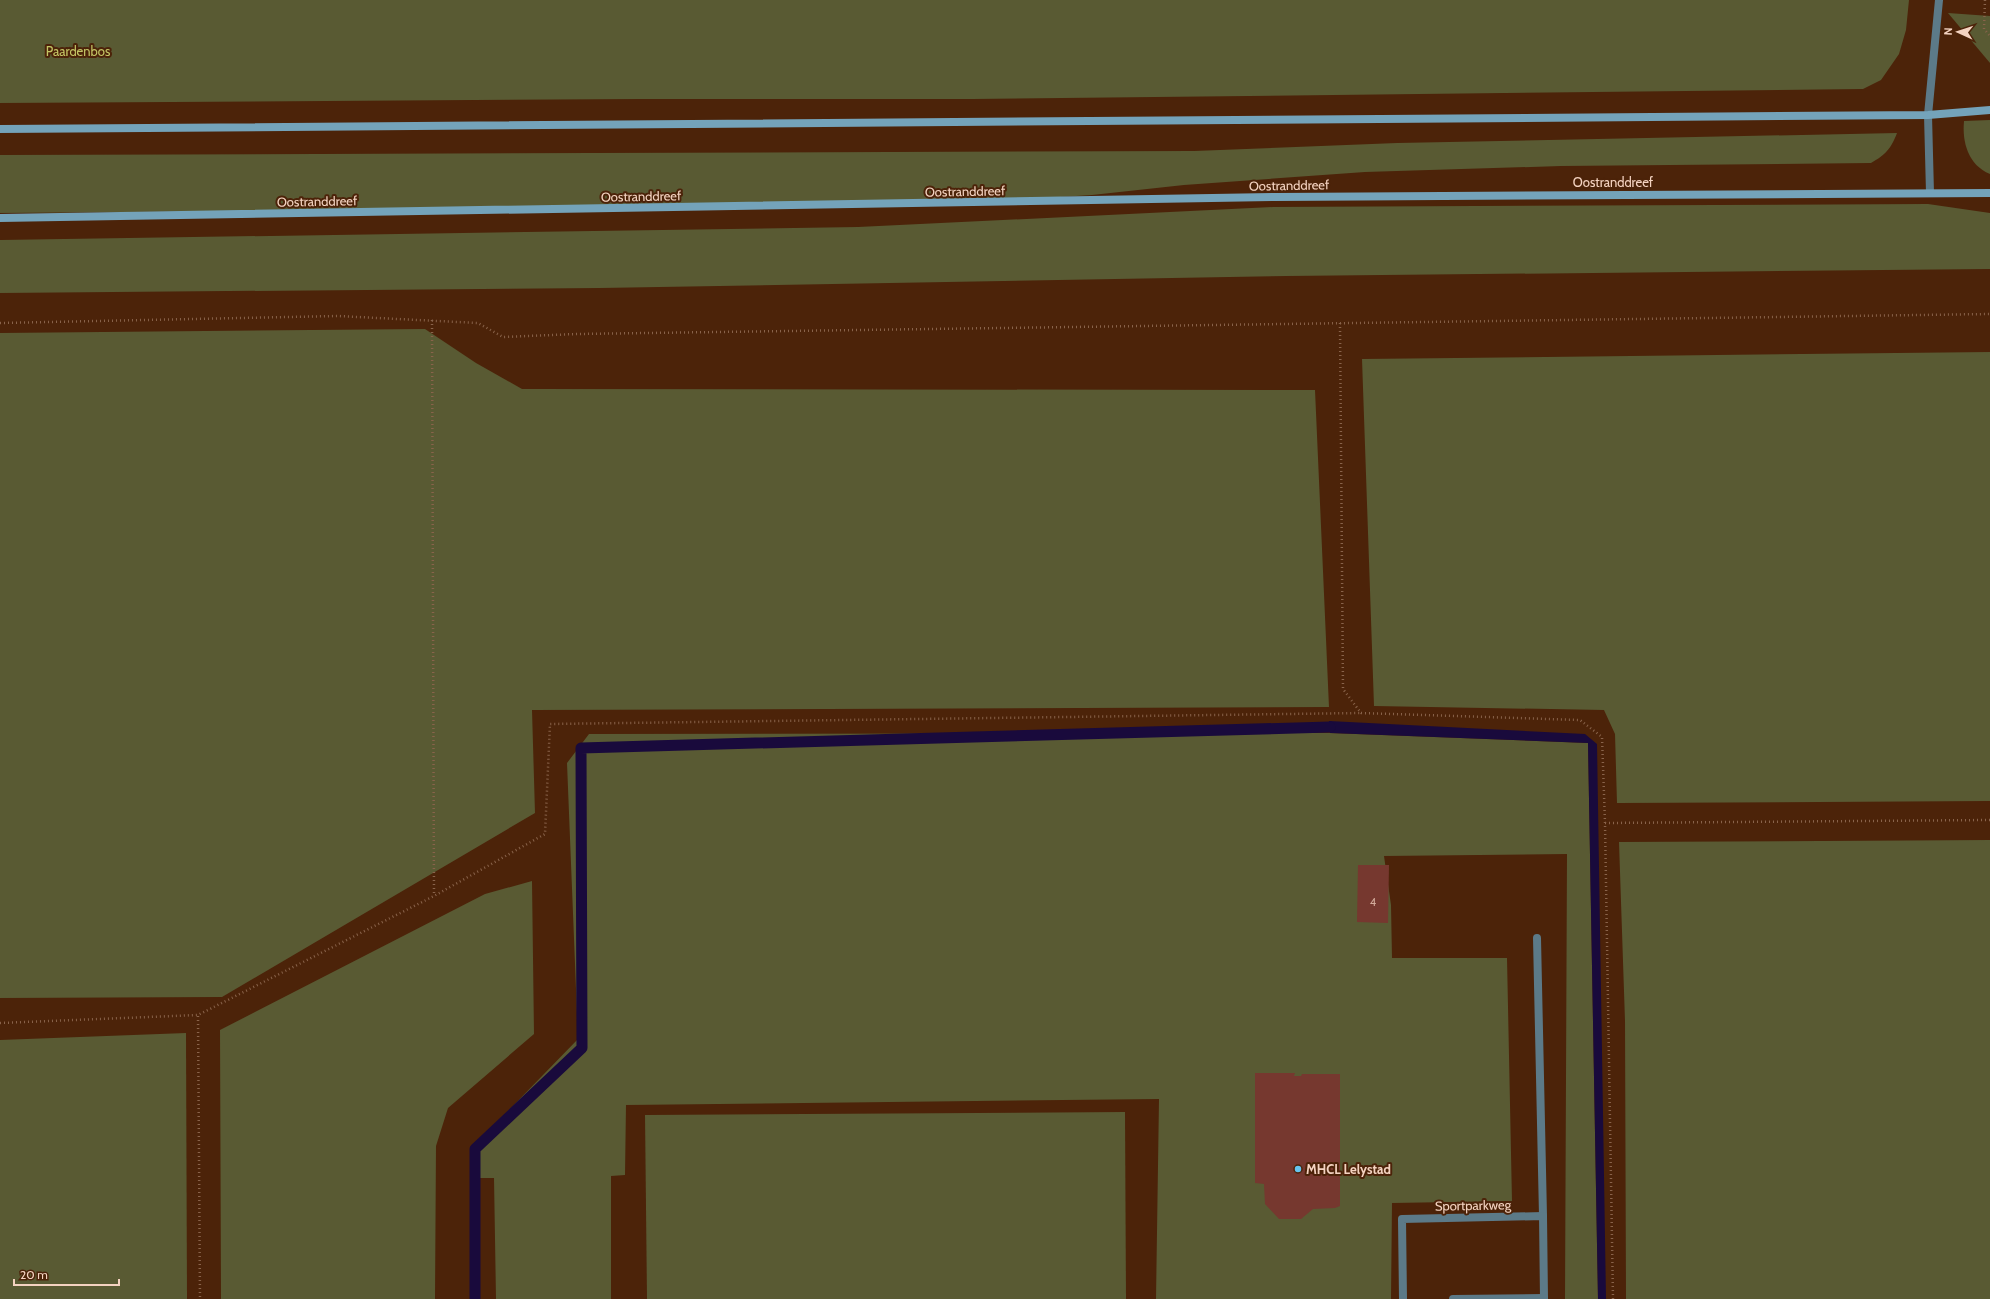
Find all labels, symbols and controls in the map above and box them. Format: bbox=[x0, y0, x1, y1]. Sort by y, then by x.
north arrow bbox=[1938, 12, 1978, 52]
text: N bbox=[1941, 27, 1955, 36]
park label: Paardenbos bbox=[46, 43, 111, 59]
street label: Oostranddreef bbox=[1573, 174, 1654, 190]
street label: Oostranddreef bbox=[1249, 176, 1330, 194]
street label: Oostranddreef bbox=[925, 182, 1006, 200]
street label: Oostranddreef bbox=[601, 187, 682, 205]
street label: Oostranddreef bbox=[277, 192, 358, 210]
house number: 4 bbox=[1370, 895, 1377, 909]
place label: MHCL Lelystad bbox=[1306, 1161, 1391, 1177]
marker: MHCL Lelystad bbox=[1293, 1164, 1303, 1174]
street label: Sportparkweg bbox=[1435, 1196, 1512, 1214]
scale bar bbox=[14, 1261, 119, 1287]
text: 20 m bbox=[20, 1267, 48, 1282]

